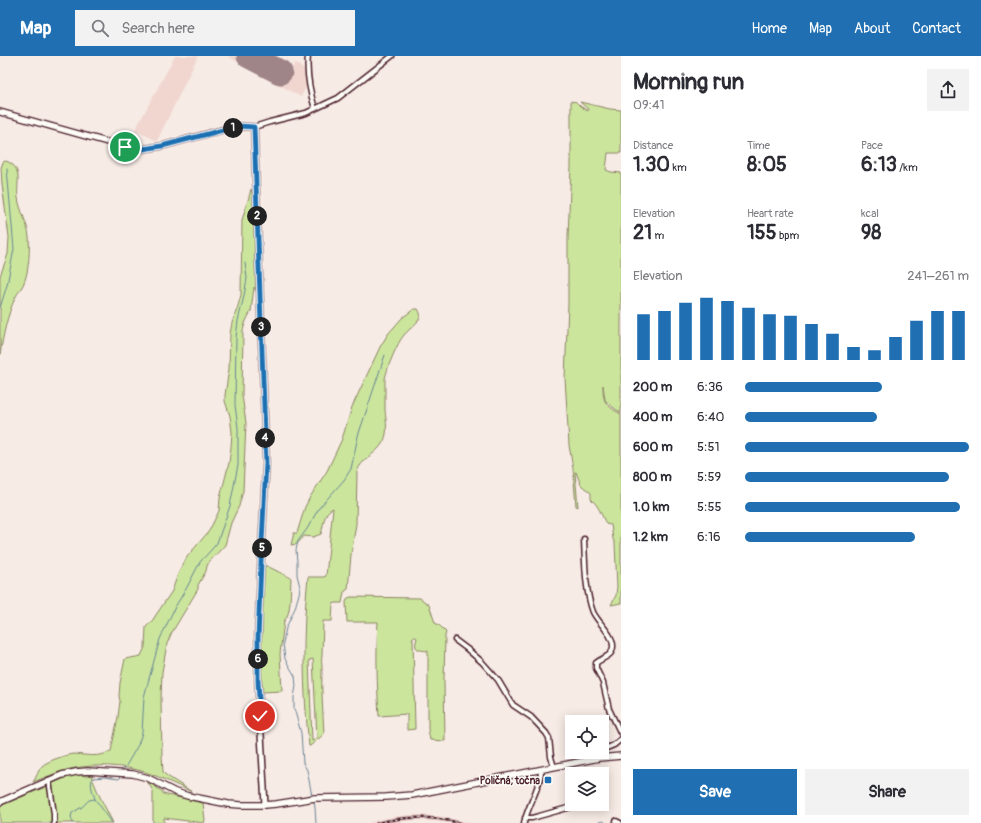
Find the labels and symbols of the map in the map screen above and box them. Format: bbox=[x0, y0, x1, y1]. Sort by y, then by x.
pin: 1 bbox=[223, 118, 243, 138]
pin bbox=[108, 130, 142, 164]
pin: 2 bbox=[247, 206, 267, 226]
pin: 3 bbox=[251, 317, 271, 337]
pin: 4 bbox=[255, 428, 275, 448]
pin: 5 bbox=[252, 538, 272, 558]
pin: 6 bbox=[248, 649, 268, 669]
pin bbox=[243, 699, 277, 733]
place label: Poličná, točna bbox=[480, 775, 540, 787]
marker: Poličná, točna bbox=[543, 775, 553, 785]

